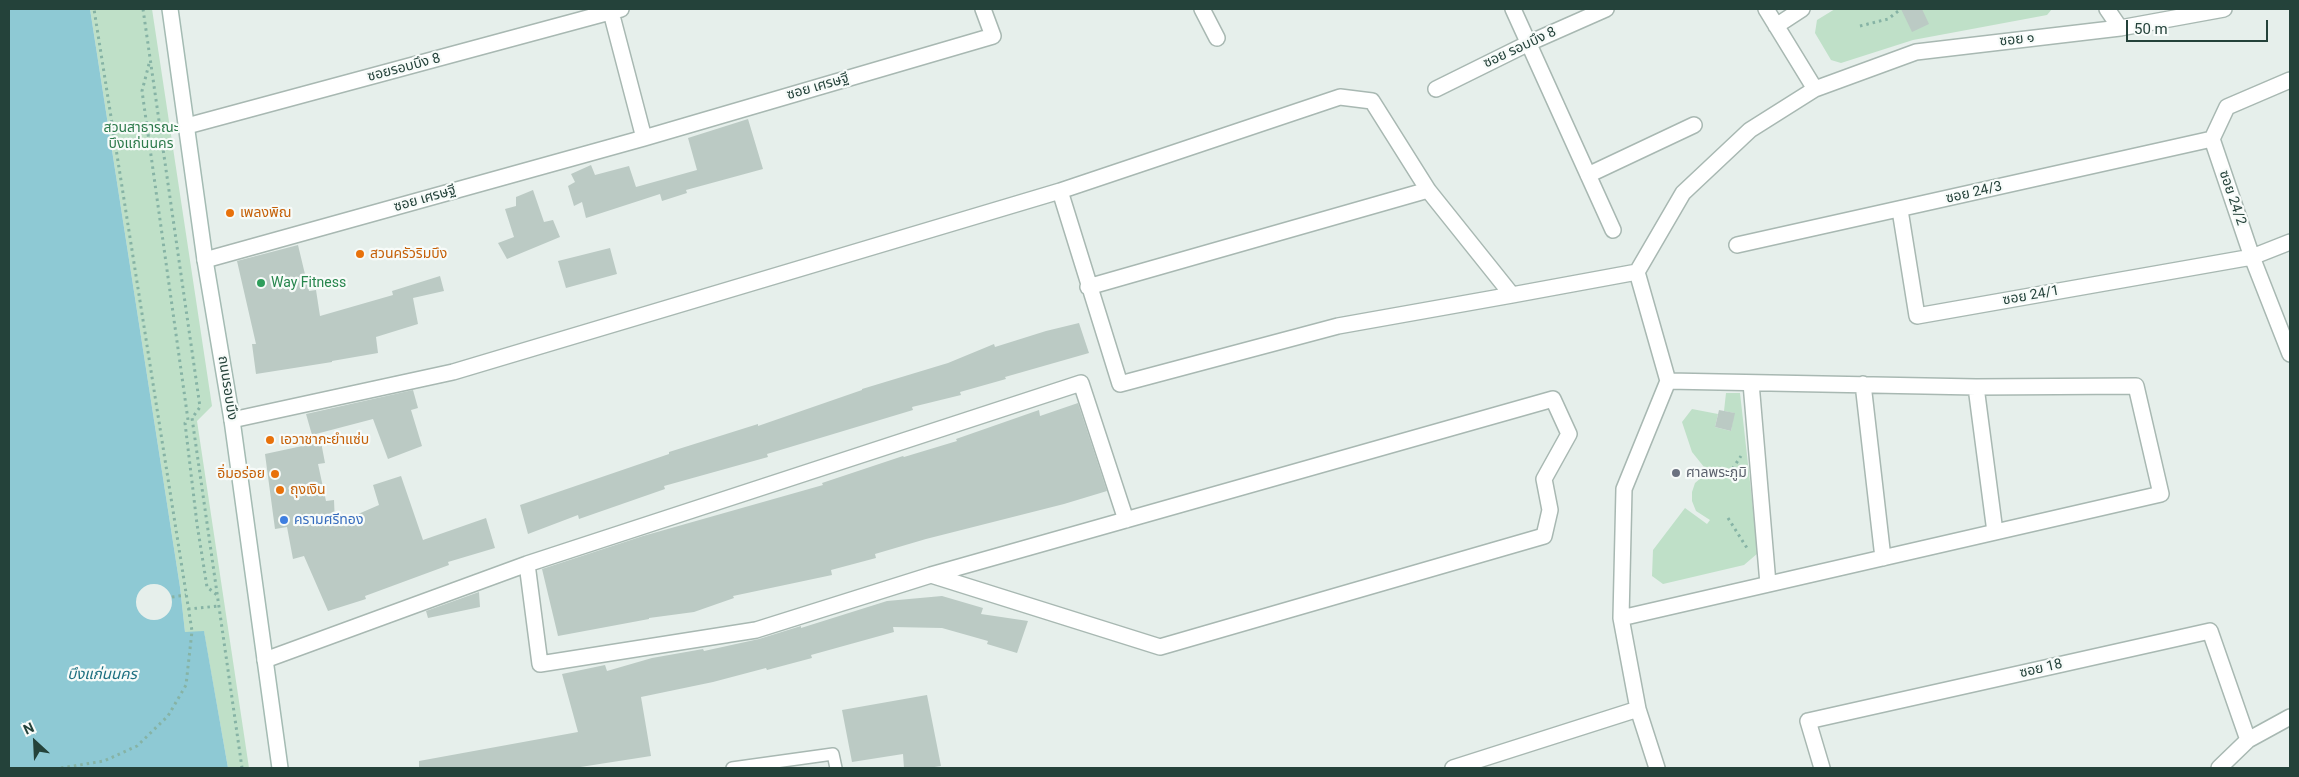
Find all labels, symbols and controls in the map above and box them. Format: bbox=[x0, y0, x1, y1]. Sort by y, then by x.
scale bar bbox=[2129, 10, 2272, 42]
text: 50 m bbox=[2134, 20, 2168, 38]
street label: ซอย รอบบึง 8 bbox=[1481, 24, 1559, 72]
street label: ซอย ๑ bbox=[1998, 30, 2036, 50]
street label: ซอยรอบบึง 8 bbox=[366, 50, 442, 86]
street label: ซอย เศรษฐี bbox=[785, 70, 851, 104]
park label: สวนสาธารณะ บึงแก่นนคร bbox=[104, 120, 178, 152]
street label: ซอย 24/2 bbox=[2215, 168, 2249, 228]
street label: ซอย 24/3 bbox=[1944, 178, 2004, 208]
street label: ซอย เศรษฐี bbox=[392, 182, 458, 216]
place label: เพลงพิณ bbox=[240, 205, 292, 221]
marker: เพลงพิณ bbox=[224, 207, 236, 219]
place label: สวนครัวริมบึง bbox=[370, 246, 447, 262]
marker: สวนครัวริมบึง bbox=[354, 248, 366, 260]
place label: Way Fitness bbox=[271, 275, 346, 291]
marker: Way Fitness bbox=[255, 277, 267, 289]
street label: ซอย 24/1 bbox=[2001, 283, 2061, 309]
street label: ถนนรอบบึง bbox=[214, 355, 240, 421]
place label: เอวาชากะยำแซ่บ bbox=[280, 432, 369, 448]
marker: เอวาชากะยำแซ่บ bbox=[264, 434, 276, 446]
place label: ศาลพระภูมิ bbox=[1686, 465, 1747, 481]
place label: อิ่มอร่อย bbox=[217, 466, 265, 482]
marker: ศาลพระภูมิ bbox=[1670, 467, 1682, 479]
marker: อิ่มอร่อย bbox=[269, 468, 281, 480]
place label: ถุงเงิน bbox=[290, 482, 326, 498]
marker: ถุงเงิน bbox=[274, 484, 286, 496]
place label: ครามศรีทอง bbox=[294, 512, 363, 528]
marker: ครามศรีทอง bbox=[278, 514, 290, 526]
street label: ซอย 18 bbox=[2018, 656, 2064, 682]
water label: บึงแก่นนคร bbox=[67, 666, 137, 684]
north arrow bbox=[10, 717, 60, 767]
text: N bbox=[21, 719, 37, 738]

